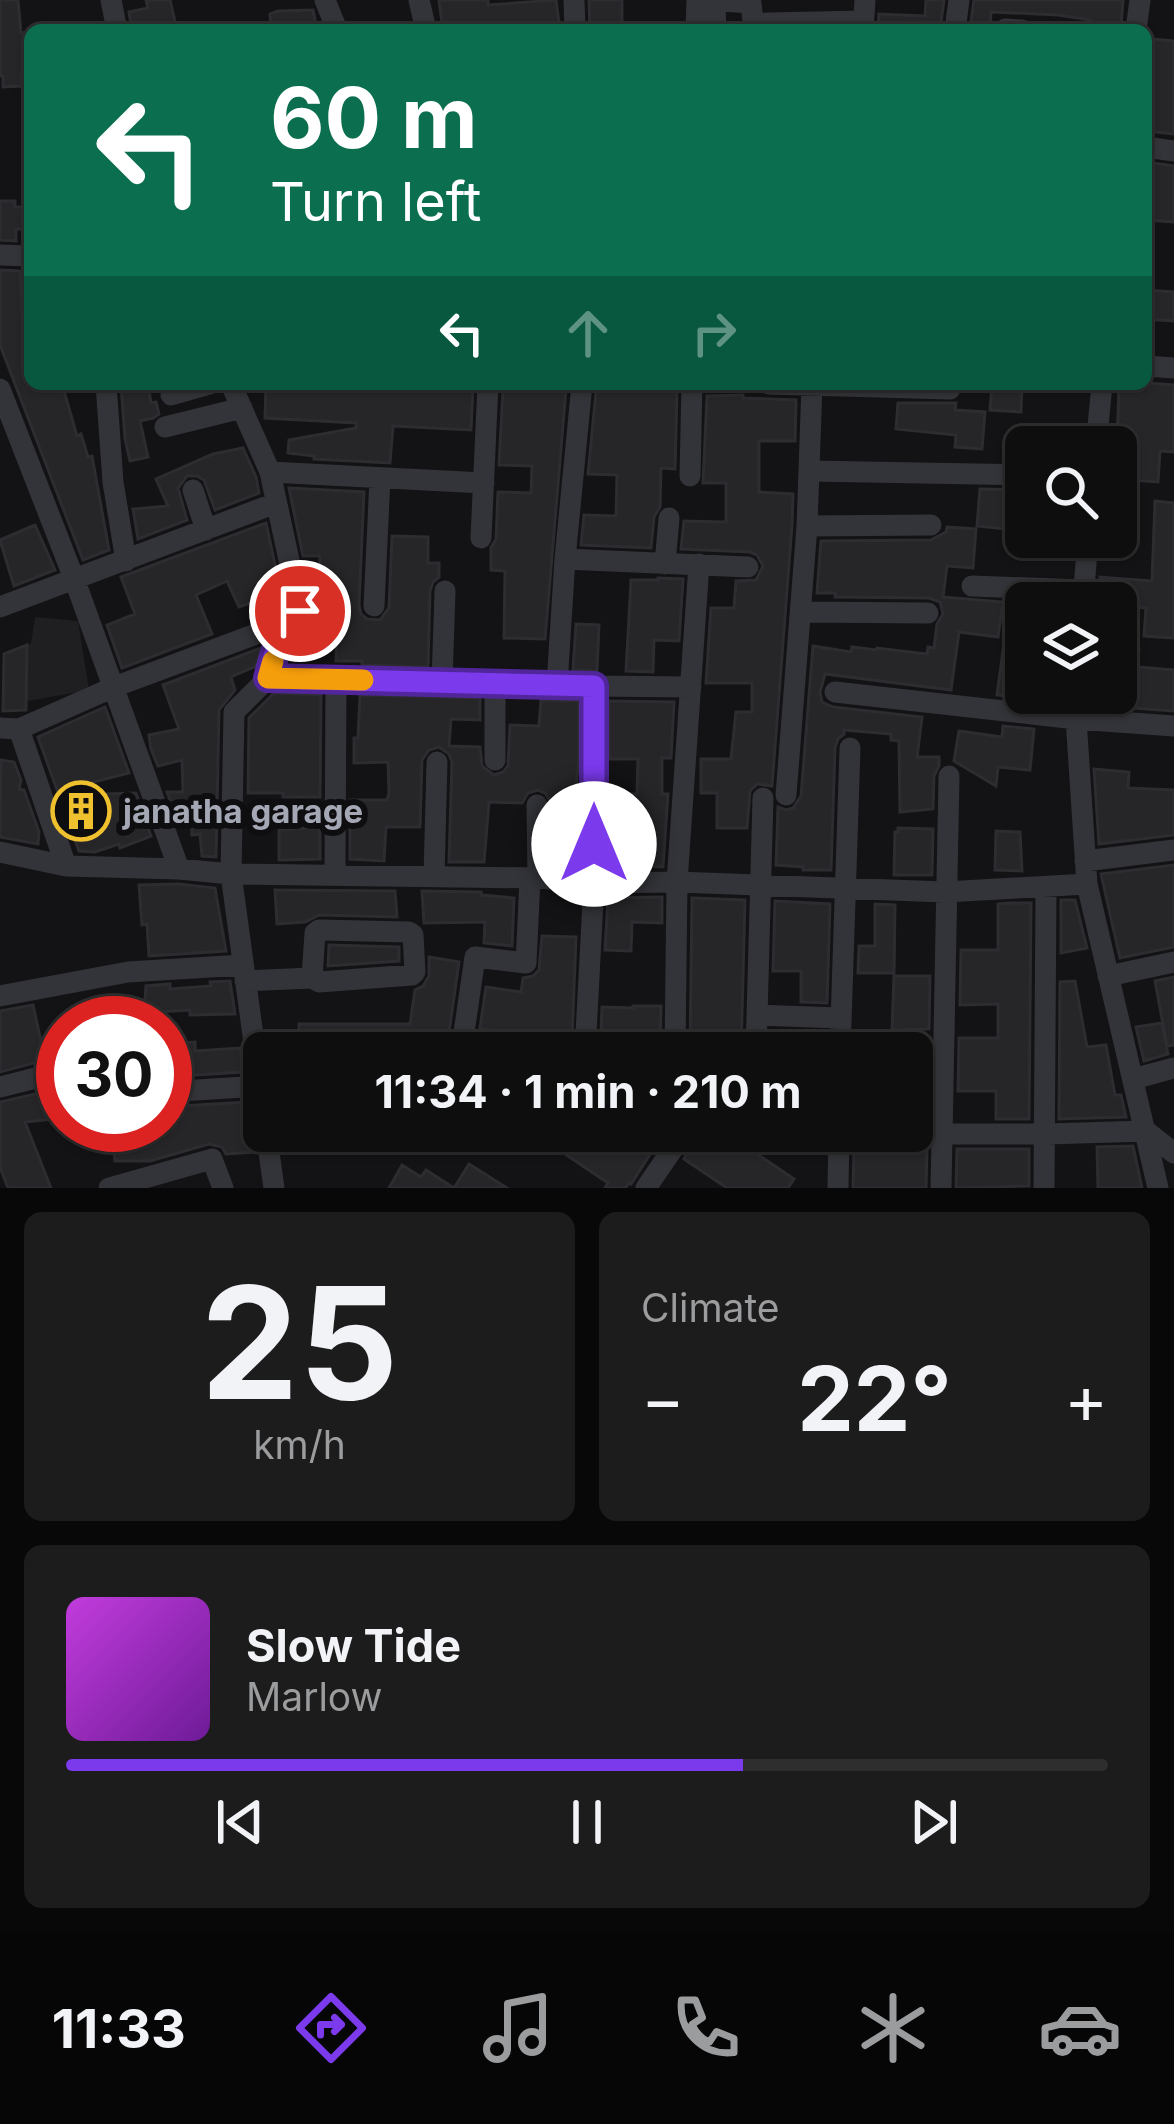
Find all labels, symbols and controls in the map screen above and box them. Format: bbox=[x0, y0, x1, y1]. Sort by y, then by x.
text: 60 m bbox=[270, 67, 478, 168]
icon: left bbox=[72, 72, 228, 228]
text: Turn left bbox=[270, 169, 481, 234]
icon: left bbox=[429, 300, 495, 366]
icon: ahead bbox=[555, 300, 621, 366]
icon: right bbox=[681, 300, 747, 366]
map controls bbox=[1005, 426, 1137, 714]
button: search bbox=[1005, 426, 1137, 558]
pin bbox=[249, 560, 351, 662]
icon: arrive bbox=[267, 578, 333, 644]
button: layers bbox=[1005, 582, 1137, 714]
building icon: janatha garage bbox=[50, 780, 112, 842]
position arrow bbox=[531, 781, 657, 907]
place label: janatha garage bbox=[122, 791, 363, 831]
speed limit sign: 30 bbox=[36, 996, 192, 1152]
text: 11:34 · 1 min · 210 m bbox=[374, 1064, 802, 1119]
text: 25 bbox=[201, 1248, 398, 1437]
text: Climate bbox=[641, 1284, 780, 1331]
text: 22° bbox=[797, 1344, 952, 1453]
text: − bbox=[641, 1359, 685, 1439]
text: + bbox=[1064, 1359, 1108, 1439]
text: km/h bbox=[253, 1421, 346, 1468]
text: Slow Tide bbox=[246, 1618, 461, 1673]
text: Marlow bbox=[246, 1673, 382, 1720]
icon: previous bbox=[207, 1789, 273, 1855]
icon: pause bbox=[554, 1789, 620, 1855]
icon: next bbox=[901, 1789, 967, 1855]
icon: directions bbox=[289, 1986, 373, 2070]
icon: music bbox=[476, 1986, 560, 2070]
icon: phone bbox=[664, 1986, 748, 2070]
icon: climate bbox=[851, 1986, 935, 2070]
icon: car bbox=[1038, 1986, 1122, 2070]
text: 11:33 bbox=[52, 1996, 186, 2061]

